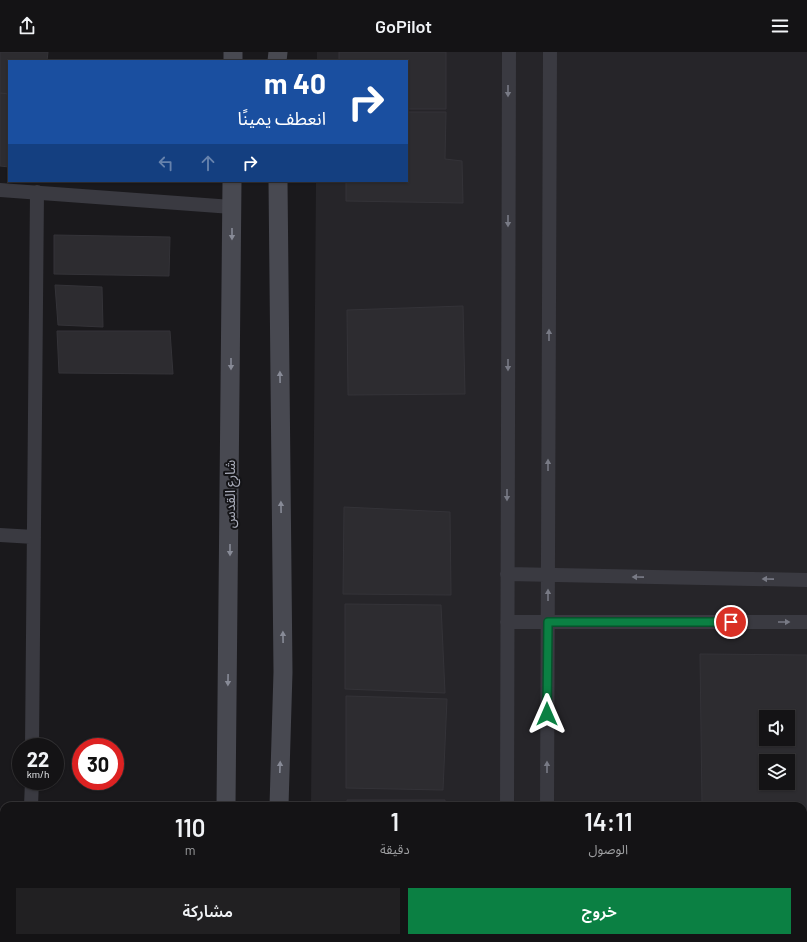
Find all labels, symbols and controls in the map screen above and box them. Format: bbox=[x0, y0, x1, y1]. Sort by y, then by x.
icon: share bbox=[16, 15, 38, 37]
text: GoPilot bbox=[375, 15, 432, 37]
icon: menu bbox=[769, 15, 791, 37]
text: 40 m bbox=[264, 66, 326, 100]
icon: right bbox=[340, 76, 392, 128]
one-way arrow bbox=[505, 85, 511, 98]
text: انعطف يمينًا bbox=[237, 107, 326, 129]
icon: left bbox=[155, 152, 177, 174]
icon: ahead bbox=[197, 152, 219, 174]
icon: right bbox=[239, 152, 261, 174]
one-way arrow bbox=[505, 215, 511, 228]
one-way arrow bbox=[229, 228, 235, 241]
one-way arrow bbox=[546, 328, 552, 341]
one-way arrow bbox=[228, 358, 234, 371]
one-way arrow bbox=[505, 359, 511, 372]
one-way arrow bbox=[277, 370, 283, 383]
one-way arrow bbox=[545, 458, 551, 471]
street label: شارع القدس bbox=[221, 460, 241, 528]
one-way arrow bbox=[504, 489, 510, 502]
one-way arrow bbox=[278, 500, 284, 513]
one-way arrow bbox=[227, 544, 233, 557]
one-way arrow bbox=[631, 574, 644, 580]
one-way arrow bbox=[761, 576, 774, 582]
one-way arrow bbox=[545, 588, 551, 601]
pin bbox=[714, 605, 748, 639]
icon: arrive bbox=[720, 611, 742, 633]
one-way arrow bbox=[778, 619, 791, 625]
one-way arrow bbox=[280, 630, 286, 643]
one-way arrow bbox=[225, 674, 232, 686]
position arrow bbox=[526, 693, 568, 735]
map controls bbox=[759, 710, 795, 790]
button: sound bbox=[759, 710, 795, 746]
speed limit sign: 30 bbox=[72, 738, 124, 790]
text: 22 bbox=[27, 747, 49, 771]
button: layers bbox=[759, 754, 795, 790]
one-way arrow bbox=[277, 760, 283, 773]
one-way arrow bbox=[544, 760, 550, 773]
text: km/h bbox=[27, 768, 49, 780]
text: 1 bbox=[391, 807, 399, 836]
text: 14:11 bbox=[584, 807, 632, 836]
text: 110 bbox=[175, 813, 205, 842]
text: دقيقة bbox=[380, 841, 410, 857]
text: الوصول bbox=[589, 841, 628, 857]
text: m bbox=[185, 842, 195, 858]
button: مشاركة bbox=[16, 888, 400, 934]
button: خروج bbox=[408, 888, 791, 934]

